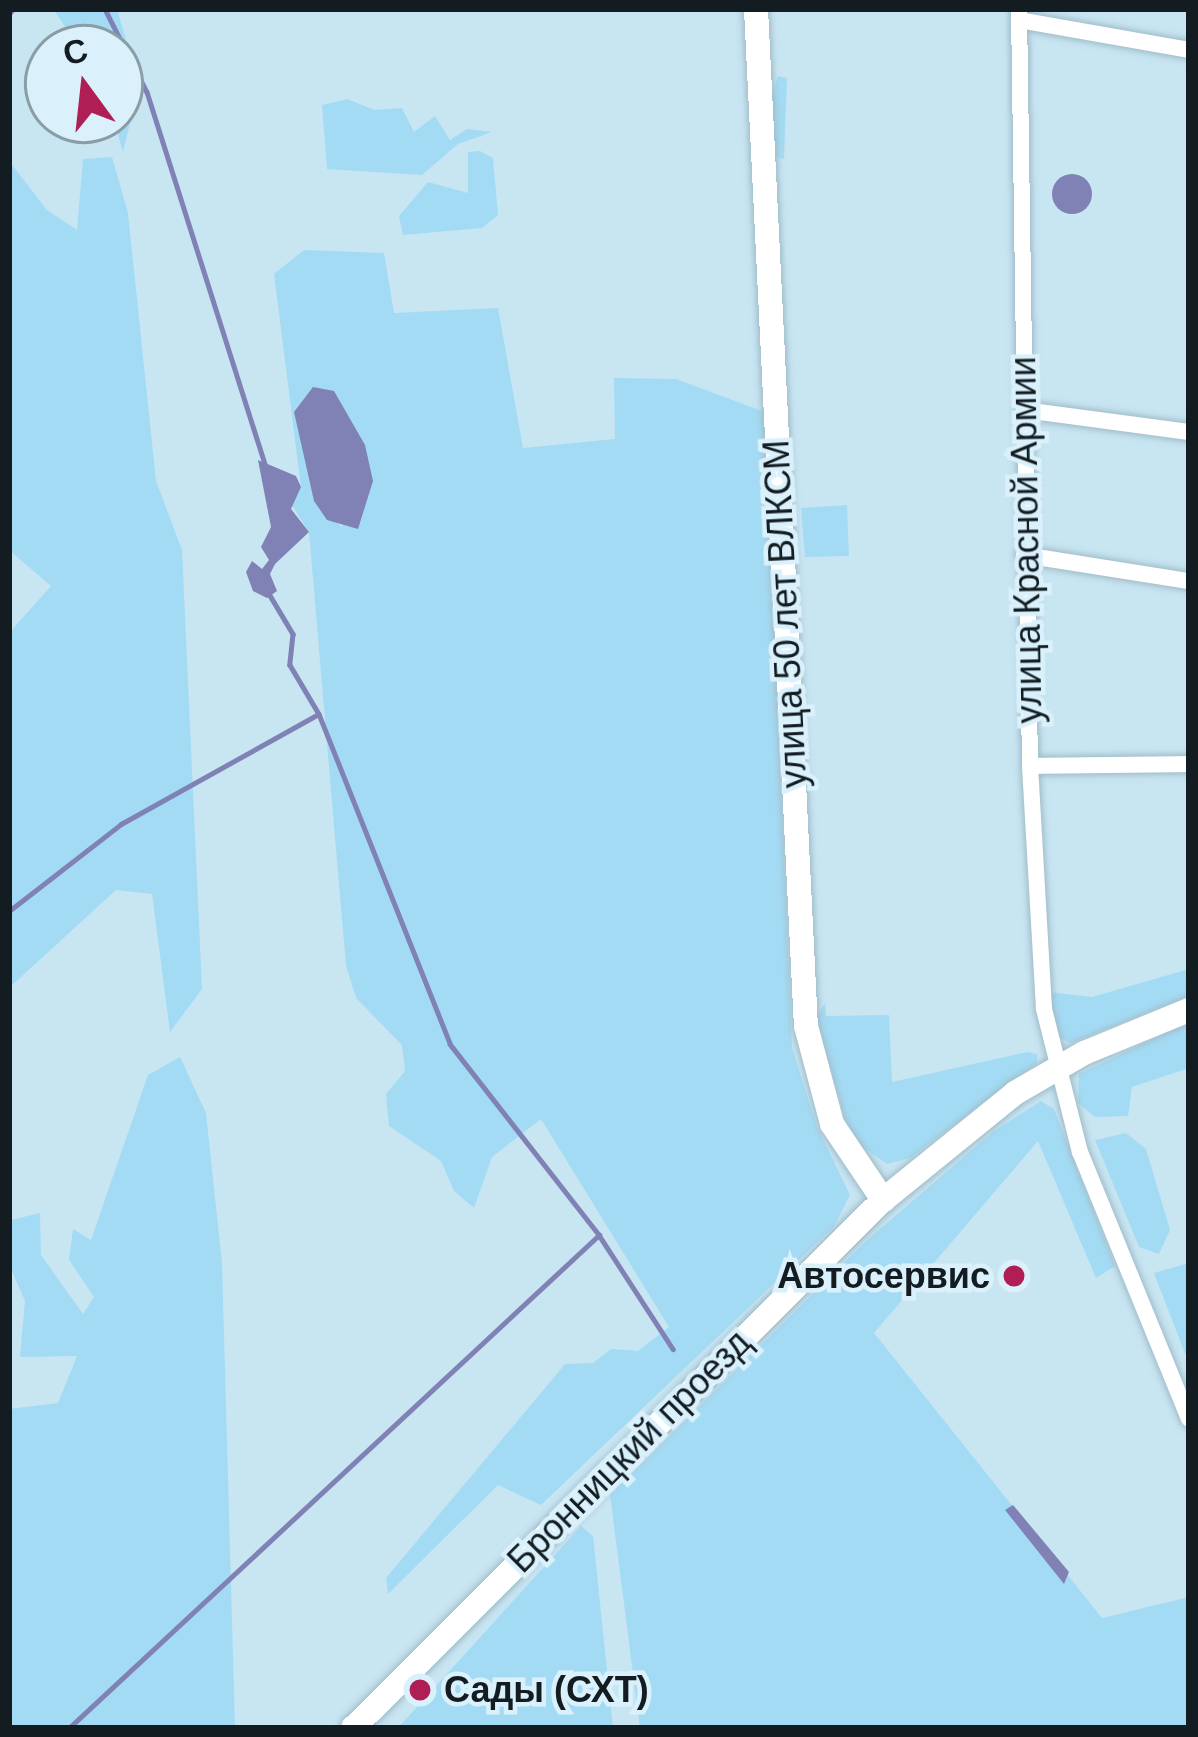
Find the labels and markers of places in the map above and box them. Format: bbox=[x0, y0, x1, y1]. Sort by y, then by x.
place label: Автосервис bbox=[777, 1254, 990, 1298]
marker: Автосервис bbox=[1001, 1263, 1027, 1289]
place label: Сады (СХТ) bbox=[444, 1668, 649, 1712]
marker: Сады (СХТ) bbox=[407, 1677, 433, 1703]

